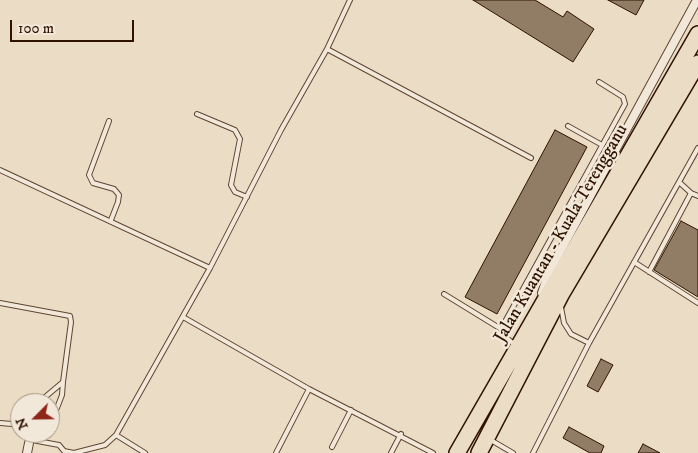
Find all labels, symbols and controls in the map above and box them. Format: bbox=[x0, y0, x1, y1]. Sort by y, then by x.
scale bar bbox=[12, 10, 136, 42]
text: 100 m bbox=[18, 19, 54, 38]
street label: Jalan Kuantan - Kuala Terengganu bbox=[491, 121, 633, 347]
north arrow bbox=[10, 393, 60, 443]
text: N bbox=[12, 415, 33, 432]

